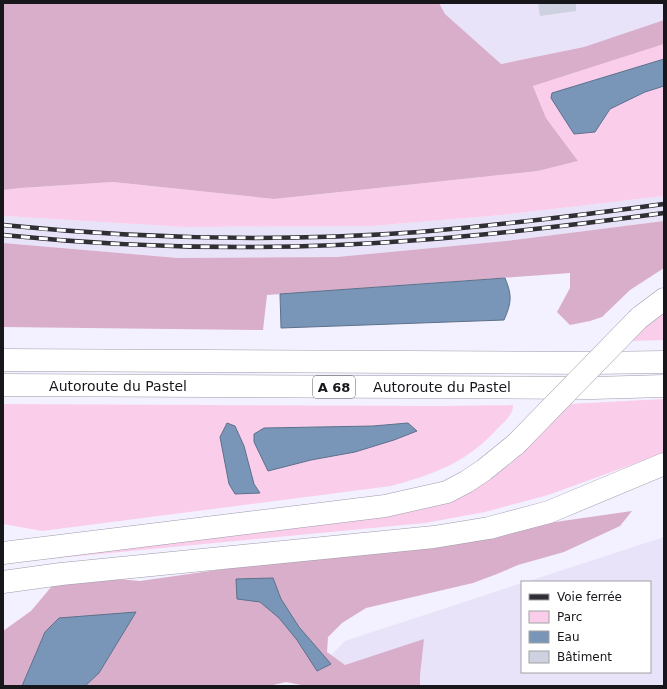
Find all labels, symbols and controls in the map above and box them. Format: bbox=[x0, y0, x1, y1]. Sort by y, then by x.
road number: A 68 bbox=[313, 376, 355, 398]
street label: Autoroute du Pastel bbox=[49, 378, 187, 394]
street label: Autoroute du Pastel bbox=[373, 379, 511, 395]
legend bbox=[521, 581, 651, 673]
text: Voie ferrée bbox=[557, 590, 622, 604]
text: Parc bbox=[557, 610, 582, 624]
text: Eau bbox=[557, 630, 580, 644]
text: Bâtiment bbox=[557, 650, 612, 664]

